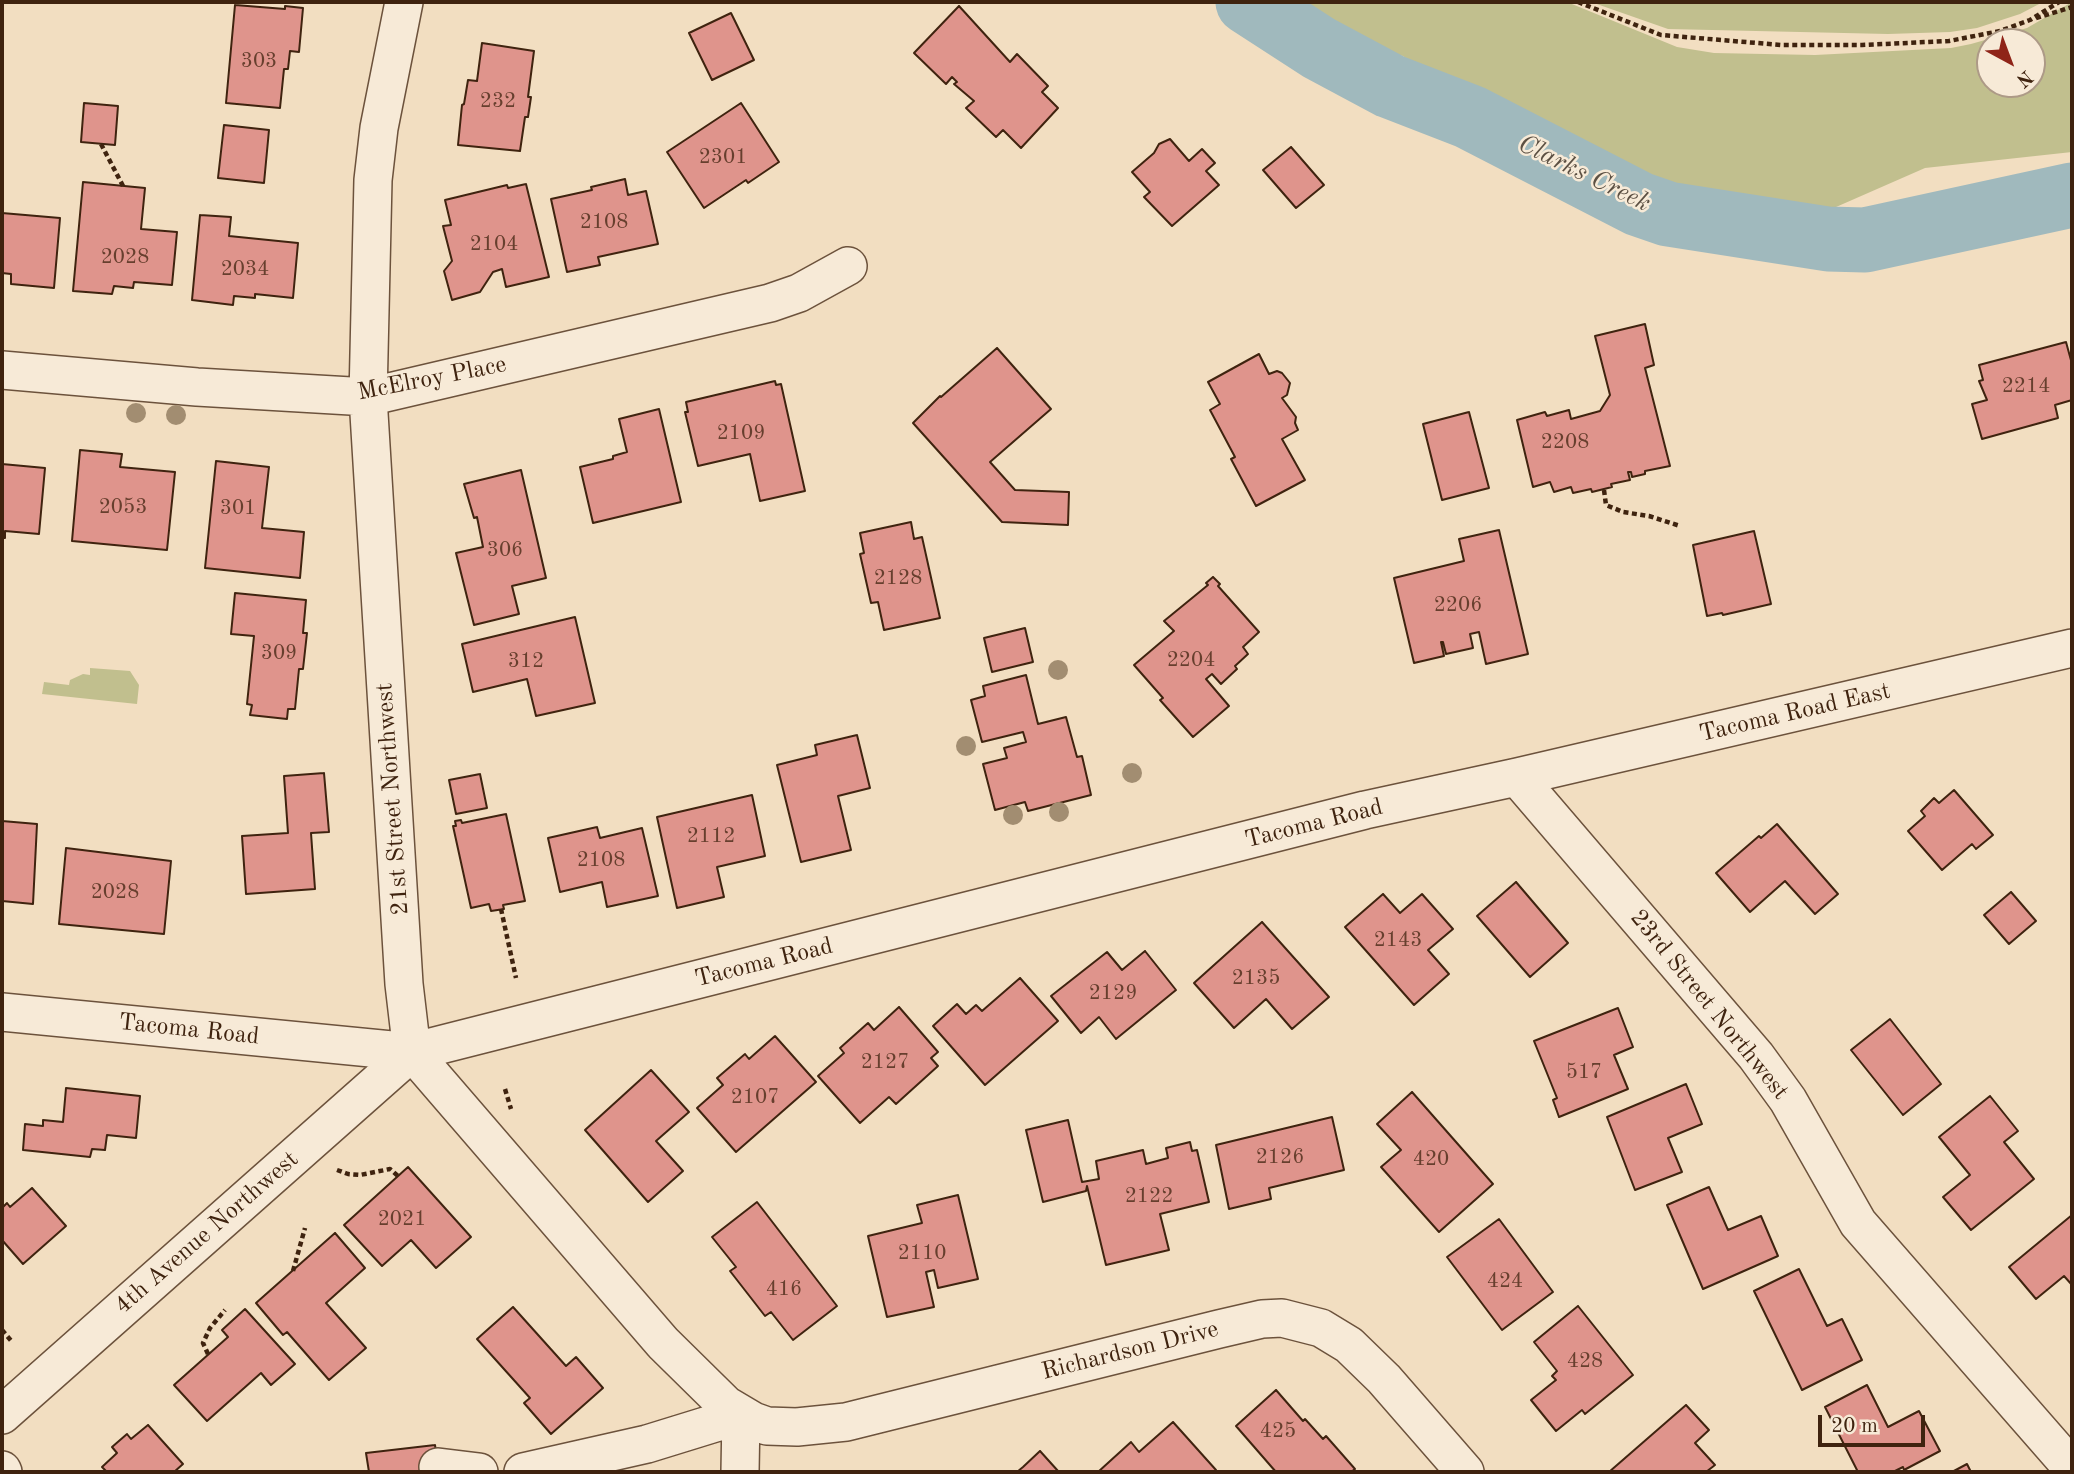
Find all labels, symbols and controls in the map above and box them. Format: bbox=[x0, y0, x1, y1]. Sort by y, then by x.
north arrow bbox=[1976, 28, 2046, 98]
house number: 303 bbox=[241, 48, 277, 74]
text: N bbox=[2012, 66, 2036, 90]
house number: 232 bbox=[480, 88, 516, 114]
water label: Clarks Creek bbox=[1513, 128, 1655, 220]
house number: 2301 bbox=[699, 144, 747, 170]
house number: 2108 bbox=[580, 209, 628, 235]
house number: 2104 bbox=[470, 231, 518, 257]
house number: 2028 bbox=[101, 244, 149, 270]
house number: 2034 bbox=[221, 256, 269, 282]
street label: McElroy Place bbox=[355, 350, 509, 408]
house number: 2214 bbox=[2002, 373, 2050, 399]
house number: 2109 bbox=[717, 420, 765, 446]
house number: 2208 bbox=[1541, 429, 1589, 455]
house number: 2053 bbox=[99, 494, 147, 520]
house number: 301 bbox=[220, 495, 256, 521]
house number: 306 bbox=[487, 537, 523, 563]
house number: 2128 bbox=[874, 565, 922, 591]
house number: 2206 bbox=[1434, 592, 1482, 618]
house number: 309 bbox=[261, 640, 297, 666]
house number: 2204 bbox=[1167, 647, 1215, 673]
house number: 312 bbox=[508, 648, 544, 674]
street label: Tacoma Road East bbox=[1697, 677, 1893, 749]
street label: 21st Street Northwest bbox=[371, 682, 415, 916]
street label: Tacoma Road bbox=[1242, 793, 1386, 855]
house number: 2112 bbox=[687, 823, 735, 849]
house number: 2108 bbox=[577, 847, 625, 873]
house number: 2028 bbox=[91, 879, 139, 905]
street label: 23rd Street Northwest bbox=[1623, 904, 1795, 1106]
house number: 2143 bbox=[1374, 927, 1422, 953]
street label: Tacoma Road bbox=[692, 932, 836, 994]
house number: 2135 bbox=[1232, 965, 1280, 991]
house number: 2129 bbox=[1089, 980, 1137, 1006]
street label: Tacoma Road bbox=[117, 1008, 261, 1052]
house number: 2127 bbox=[861, 1049, 909, 1075]
house number: 517 bbox=[1566, 1059, 1602, 1085]
house number: 2107 bbox=[731, 1084, 779, 1110]
house number: 2126 bbox=[1256, 1144, 1304, 1170]
street label: 4th Avenue Northwest bbox=[109, 1145, 305, 1321]
house number: 420 bbox=[1413, 1146, 1449, 1172]
house number: 2122 bbox=[1125, 1183, 1173, 1209]
house number: 2021 bbox=[378, 1206, 426, 1232]
house number: 2110 bbox=[898, 1240, 946, 1266]
house number: 424 bbox=[1487, 1268, 1523, 1294]
house number: 416 bbox=[766, 1276, 802, 1302]
street label: Richardson Drive bbox=[1039, 1315, 1221, 1387]
house number: 428 bbox=[1567, 1348, 1603, 1374]
scale bar bbox=[1822, 1400, 1929, 1444]
text: 20 m bbox=[1831, 1416, 1878, 1437]
house number: 425 bbox=[1260, 1418, 1296, 1444]

